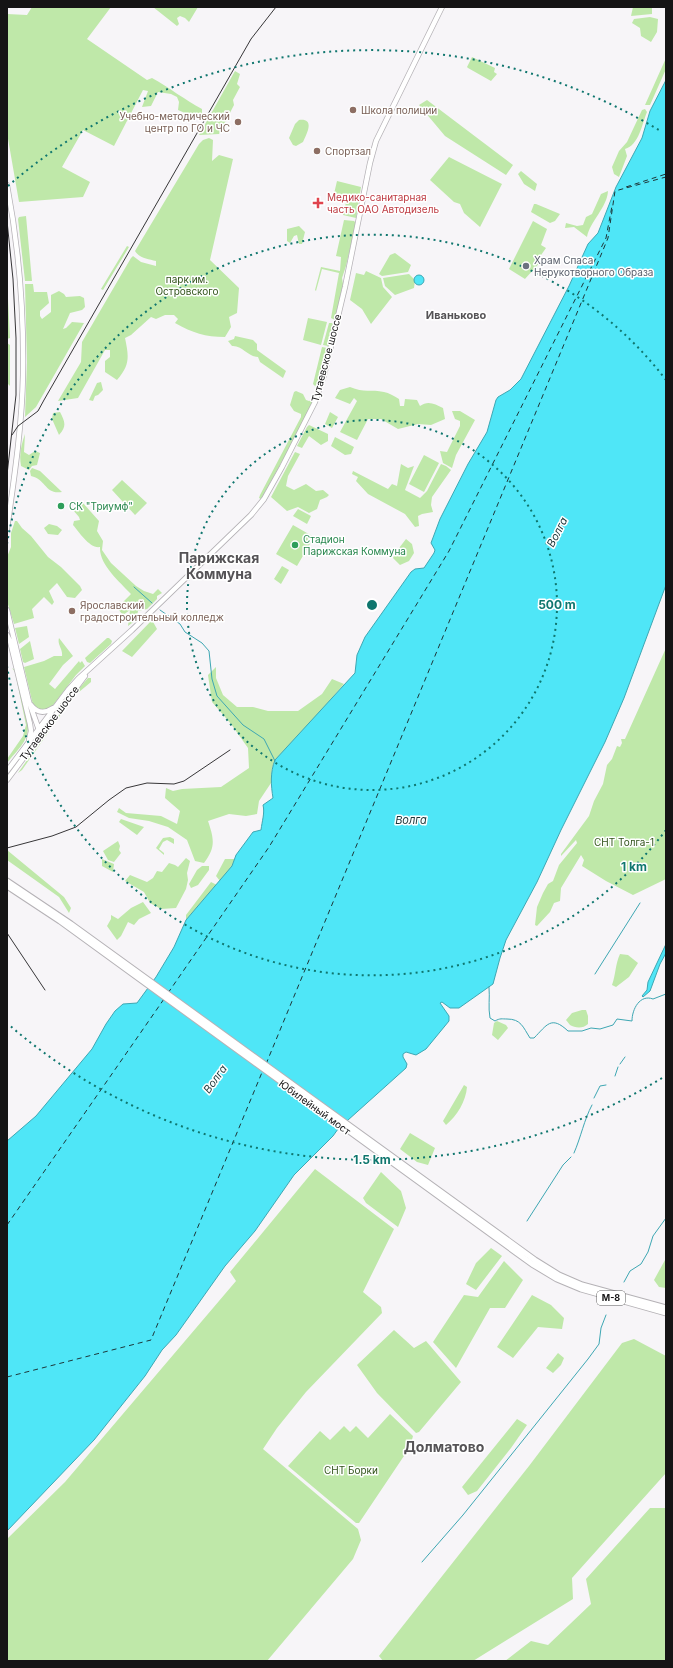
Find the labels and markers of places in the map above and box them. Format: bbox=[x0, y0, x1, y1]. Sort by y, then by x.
place label: Школа полиции bbox=[361, 104, 437, 116]
marker: Школа полиции bbox=[348, 105, 358, 115]
place label: Учебно-методический центр по ГО и ЧС bbox=[120, 110, 230, 134]
marker: Учебно-методический центр по ГО и ЧС bbox=[233, 117, 243, 127]
place label: Спортзал bbox=[325, 145, 371, 157]
marker: Спортзал bbox=[312, 146, 322, 156]
place label: Медико-санитарная часть ОАО Автодизель bbox=[327, 191, 439, 215]
marker: Медико-санитарная часть ОАО Автодизель bbox=[312, 197, 324, 209]
place label: Храм Спаса Нерукотворного Образа bbox=[534, 254, 653, 278]
marker: Храм Спаса Нерукотворного Образа bbox=[521, 261, 531, 271]
place label: СК "Триумф" bbox=[69, 500, 133, 512]
marker: СК "Триумф" bbox=[56, 501, 66, 511]
place label: Стадион Парижская Коммуна bbox=[303, 533, 406, 557]
marker: Стадион Парижская Коммуна bbox=[290, 540, 300, 550]
centre of rings bbox=[365, 598, 379, 612]
place label: Ярославский градостроительный колледж bbox=[80, 599, 224, 623]
marker: Ярославский градостроительный колледж bbox=[67, 606, 77, 616]

